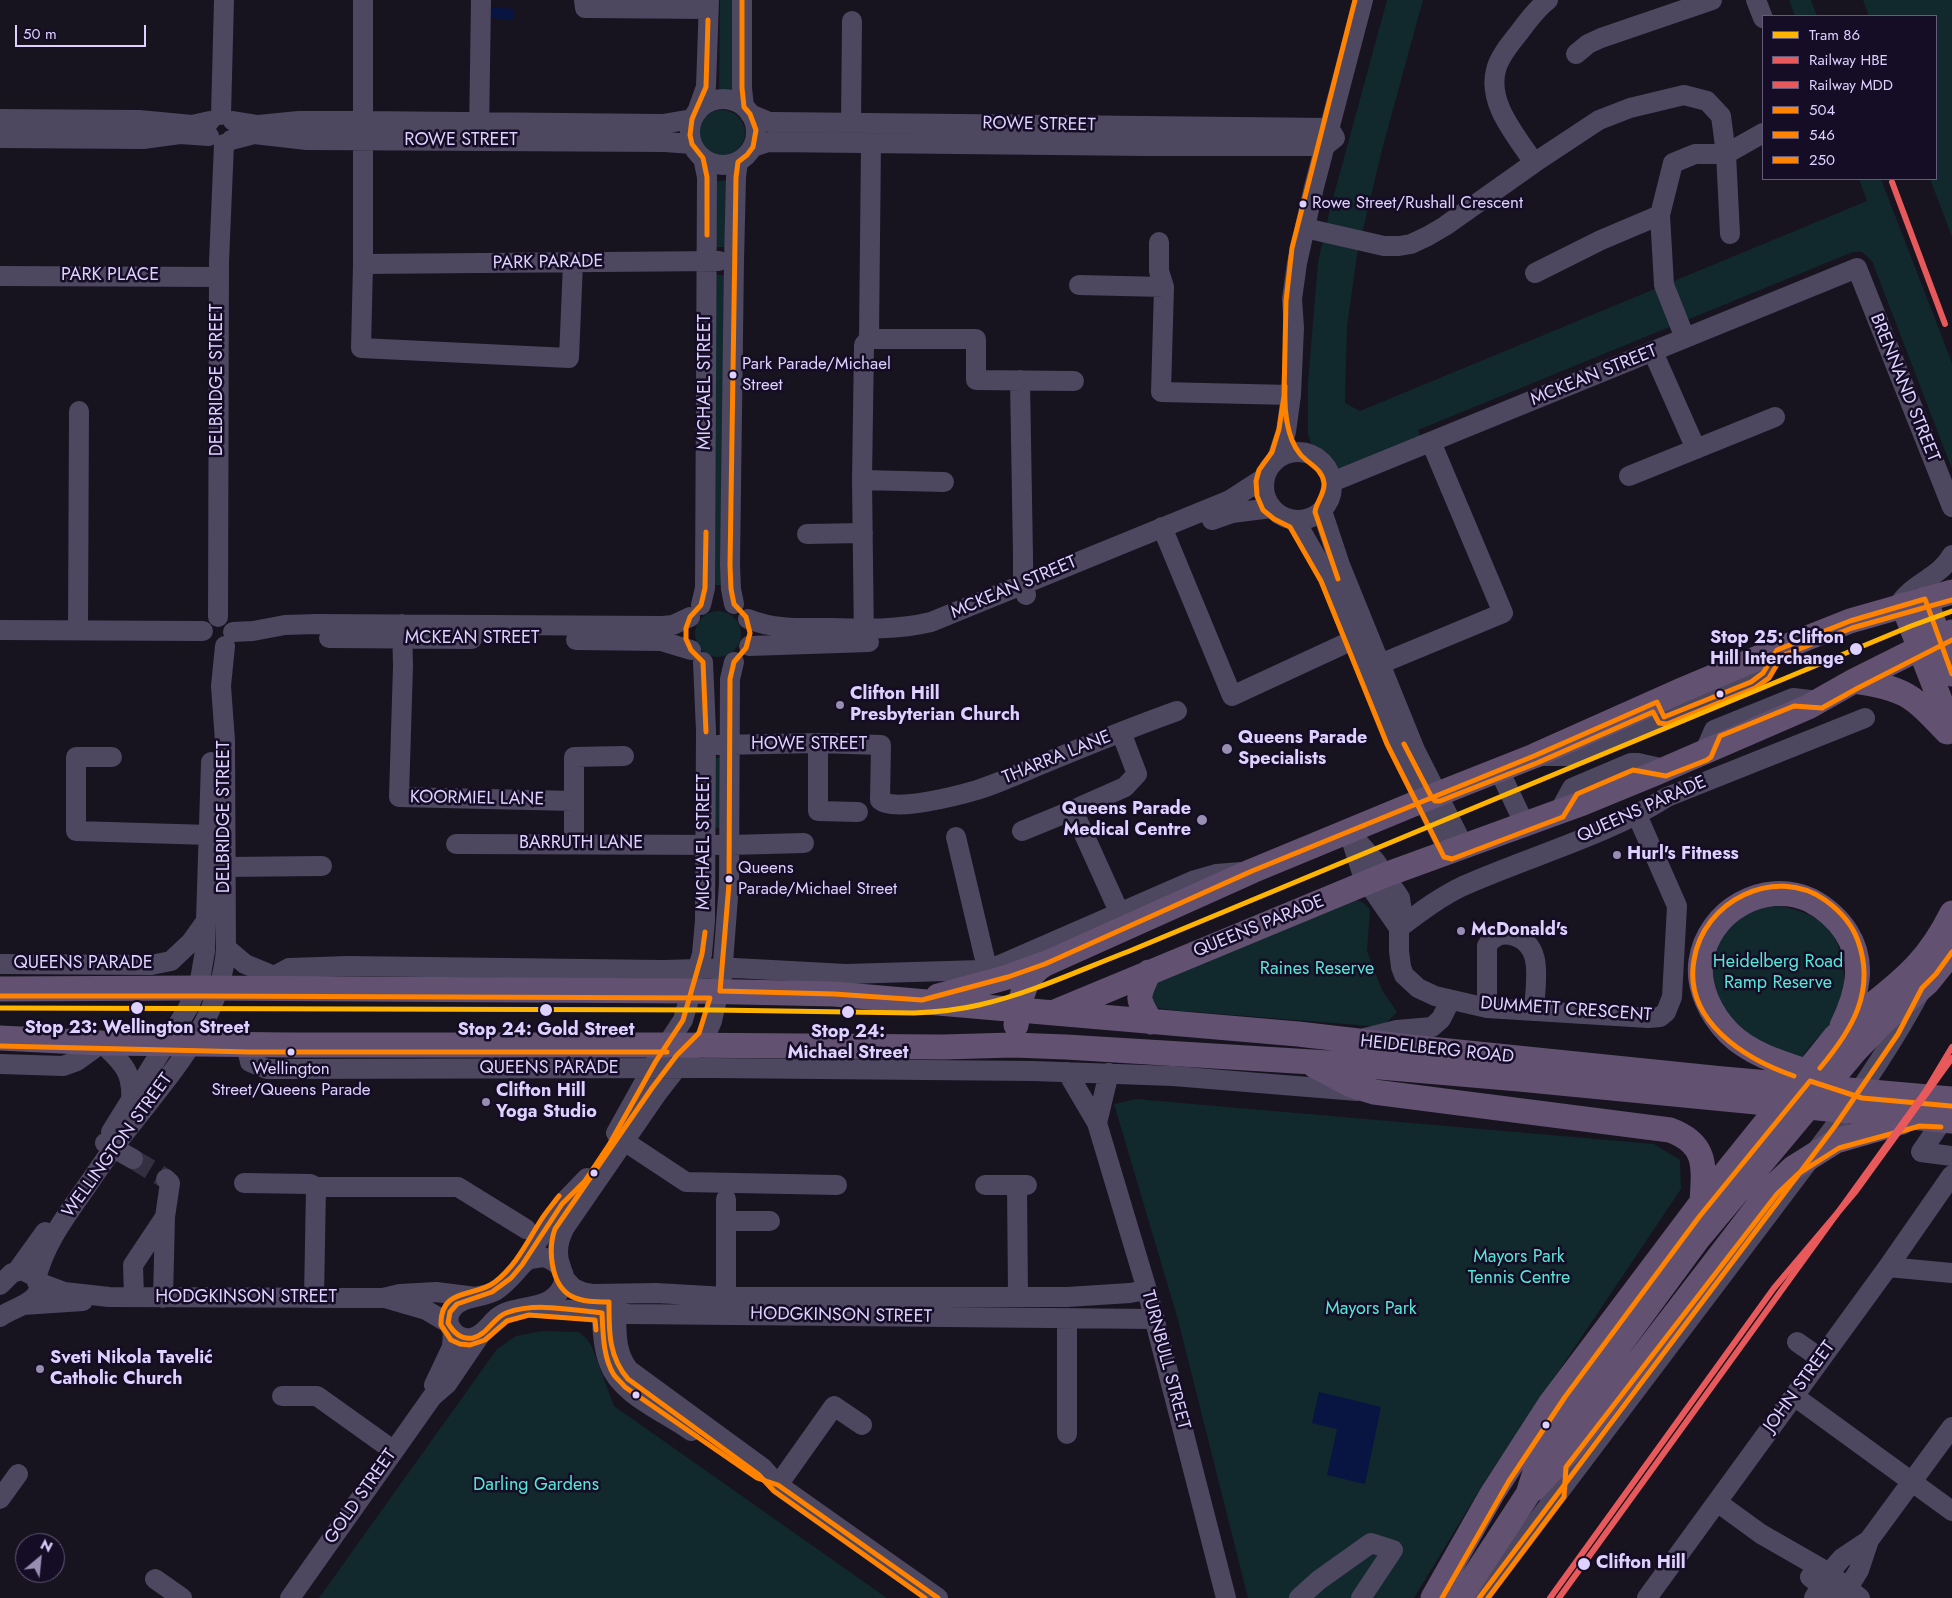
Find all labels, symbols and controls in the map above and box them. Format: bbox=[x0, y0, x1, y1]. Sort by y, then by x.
scale bar bbox=[18, 15, 149, 47]
legend bbox=[1762, 15, 1937, 180]
text: 50 m bbox=[23, 23, 57, 45]
text: Tram 86 bbox=[1809, 24, 1860, 46]
text: Railway HBE bbox=[1809, 49, 1888, 71]
text: Railway MDD bbox=[1809, 74, 1893, 96]
text: 504 bbox=[1809, 99, 1835, 121]
street label: ROWE STREET bbox=[982, 113, 1096, 137]
text: 546 bbox=[1809, 124, 1835, 146]
street label: ROWE STREET bbox=[404, 130, 518, 152]
text: 250 bbox=[1809, 149, 1835, 171]
place label: Rowe Street/Rushall Crescent bbox=[1312, 194, 1523, 214]
marker: Rowe Street/Rushall Crescent bbox=[1298, 199, 1308, 209]
street label: PARK PARADE bbox=[492, 251, 604, 275]
street label: PARK PLACE bbox=[61, 265, 159, 287]
street label: DELBRIDGE STREET bbox=[207, 304, 229, 456]
street label: BRENNAND STREET bbox=[1864, 311, 1944, 465]
street label: MICHAEL STREET bbox=[695, 314, 717, 450]
street label: MCKEAN STREET bbox=[1528, 341, 1660, 411]
place label: Park Parade/Michael Street bbox=[742, 355, 891, 395]
marker: Park Parade/Michael Street bbox=[728, 370, 738, 380]
street label: MCKEAN STREET bbox=[948, 552, 1080, 624]
street label: MCKEAN STREET bbox=[405, 628, 539, 650]
place label: Stop 25: Clifton Hill Interchange bbox=[1710, 628, 1844, 670]
marker: Stop 25: Clifton Hill Interchange bbox=[1848, 641, 1864, 657]
place label: Clifton Hill Presbyterian Church bbox=[850, 684, 1020, 726]
unlabelled marker bbox=[1715, 689, 1725, 699]
marker: Clifton Hill Presbyterian Church bbox=[834, 699, 846, 711]
street label: THARRA LANE bbox=[1000, 726, 1114, 790]
place label: Queens Parade Specialists bbox=[1238, 728, 1367, 771]
street label: HOWE STREET bbox=[751, 734, 867, 756]
street label: DELBRIDGE STREET bbox=[214, 741, 236, 893]
marker: Queens Parade Specialists bbox=[1220, 742, 1234, 756]
street label: QUEENS PARADE bbox=[1574, 772, 1710, 848]
street label: MICHAEL STREET bbox=[694, 774, 716, 910]
street label: KOORMIEL LANE bbox=[410, 787, 544, 811]
place label: Queens Parade Medical Centre bbox=[1062, 799, 1191, 842]
marker: Queens Parade Medical Centre bbox=[1195, 813, 1209, 827]
street label: BARRUTH LANE bbox=[519, 833, 643, 855]
place label: Hurl's Fitness bbox=[1627, 844, 1739, 866]
marker: Hurl's Fitness bbox=[1611, 849, 1623, 861]
place label: Queens Parade/Michael Street bbox=[738, 859, 897, 899]
marker: Queens Parade/Michael Street bbox=[724, 874, 734, 884]
street label: QUEENS PARADE bbox=[1190, 891, 1328, 963]
place label: McDonald's bbox=[1471, 920, 1568, 942]
marker: McDonald's bbox=[1455, 925, 1467, 937]
park label: Heidelberg Road Ramp Reserve bbox=[1713, 952, 1843, 994]
street label: QUEENS PARADE bbox=[13, 953, 153, 975]
park label: Raines Reserve bbox=[1260, 959, 1374, 981]
street label: DUMMETT CRESCENT bbox=[1479, 993, 1653, 1027]
marker: Stop 23: Wellington Street bbox=[129, 1000, 145, 1016]
marker: Stop 24: Gold Street bbox=[538, 1002, 554, 1018]
marker: Stop 24: Michael Street bbox=[840, 1004, 856, 1020]
place label: Stop 23: Wellington Street bbox=[25, 1018, 249, 1040]
place label: Stop 24: Gold Street bbox=[458, 1020, 634, 1042]
place label: Stop 24: Michael Street bbox=[788, 1022, 908, 1064]
street label: HEIDELBERG ROAD bbox=[1359, 1031, 1515, 1069]
marker: Wellington Street/Queens Parade bbox=[286, 1047, 296, 1057]
street label: QUEENS PARADE bbox=[479, 1058, 619, 1080]
place label: Wellington Street/Queens Parade bbox=[211, 1060, 371, 1100]
street label: WELLINGTON STREET bbox=[58, 1070, 178, 1222]
place label: Clifton Hill Yoga Studio bbox=[496, 1081, 597, 1124]
marker: Clifton Hill Yoga Studio bbox=[480, 1096, 492, 1108]
unlabelled marker bbox=[589, 1168, 599, 1178]
park label: Mayors Park Tennis Centre bbox=[1468, 1247, 1570, 1290]
street label: HODGKINSON STREET bbox=[155, 1287, 337, 1309]
street label: TURNBULL STREET bbox=[1136, 1288, 1194, 1432]
park label: Mayors Park bbox=[1325, 1299, 1417, 1321]
street label: HODGKINSON STREET bbox=[750, 1304, 932, 1328]
street label: JOHN STREET bbox=[1760, 1337, 1840, 1437]
place label: Sveti Nikola Tavelić Catholic Church bbox=[50, 1348, 213, 1390]
marker: Sveti Nikola Tavelić Catholic Church bbox=[34, 1363, 46, 1375]
unlabelled marker bbox=[631, 1390, 641, 1400]
unlabelled marker bbox=[1541, 1420, 1551, 1430]
street label: GOLD STREET bbox=[320, 1446, 402, 1548]
park label: Darling Gardens bbox=[473, 1475, 599, 1497]
north arrow bbox=[15, 1533, 65, 1583]
text: N bbox=[37, 1534, 56, 1557]
place label: Clifton Hill bbox=[1596, 1553, 1686, 1575]
marker: Clifton Hill bbox=[1576, 1556, 1592, 1572]

